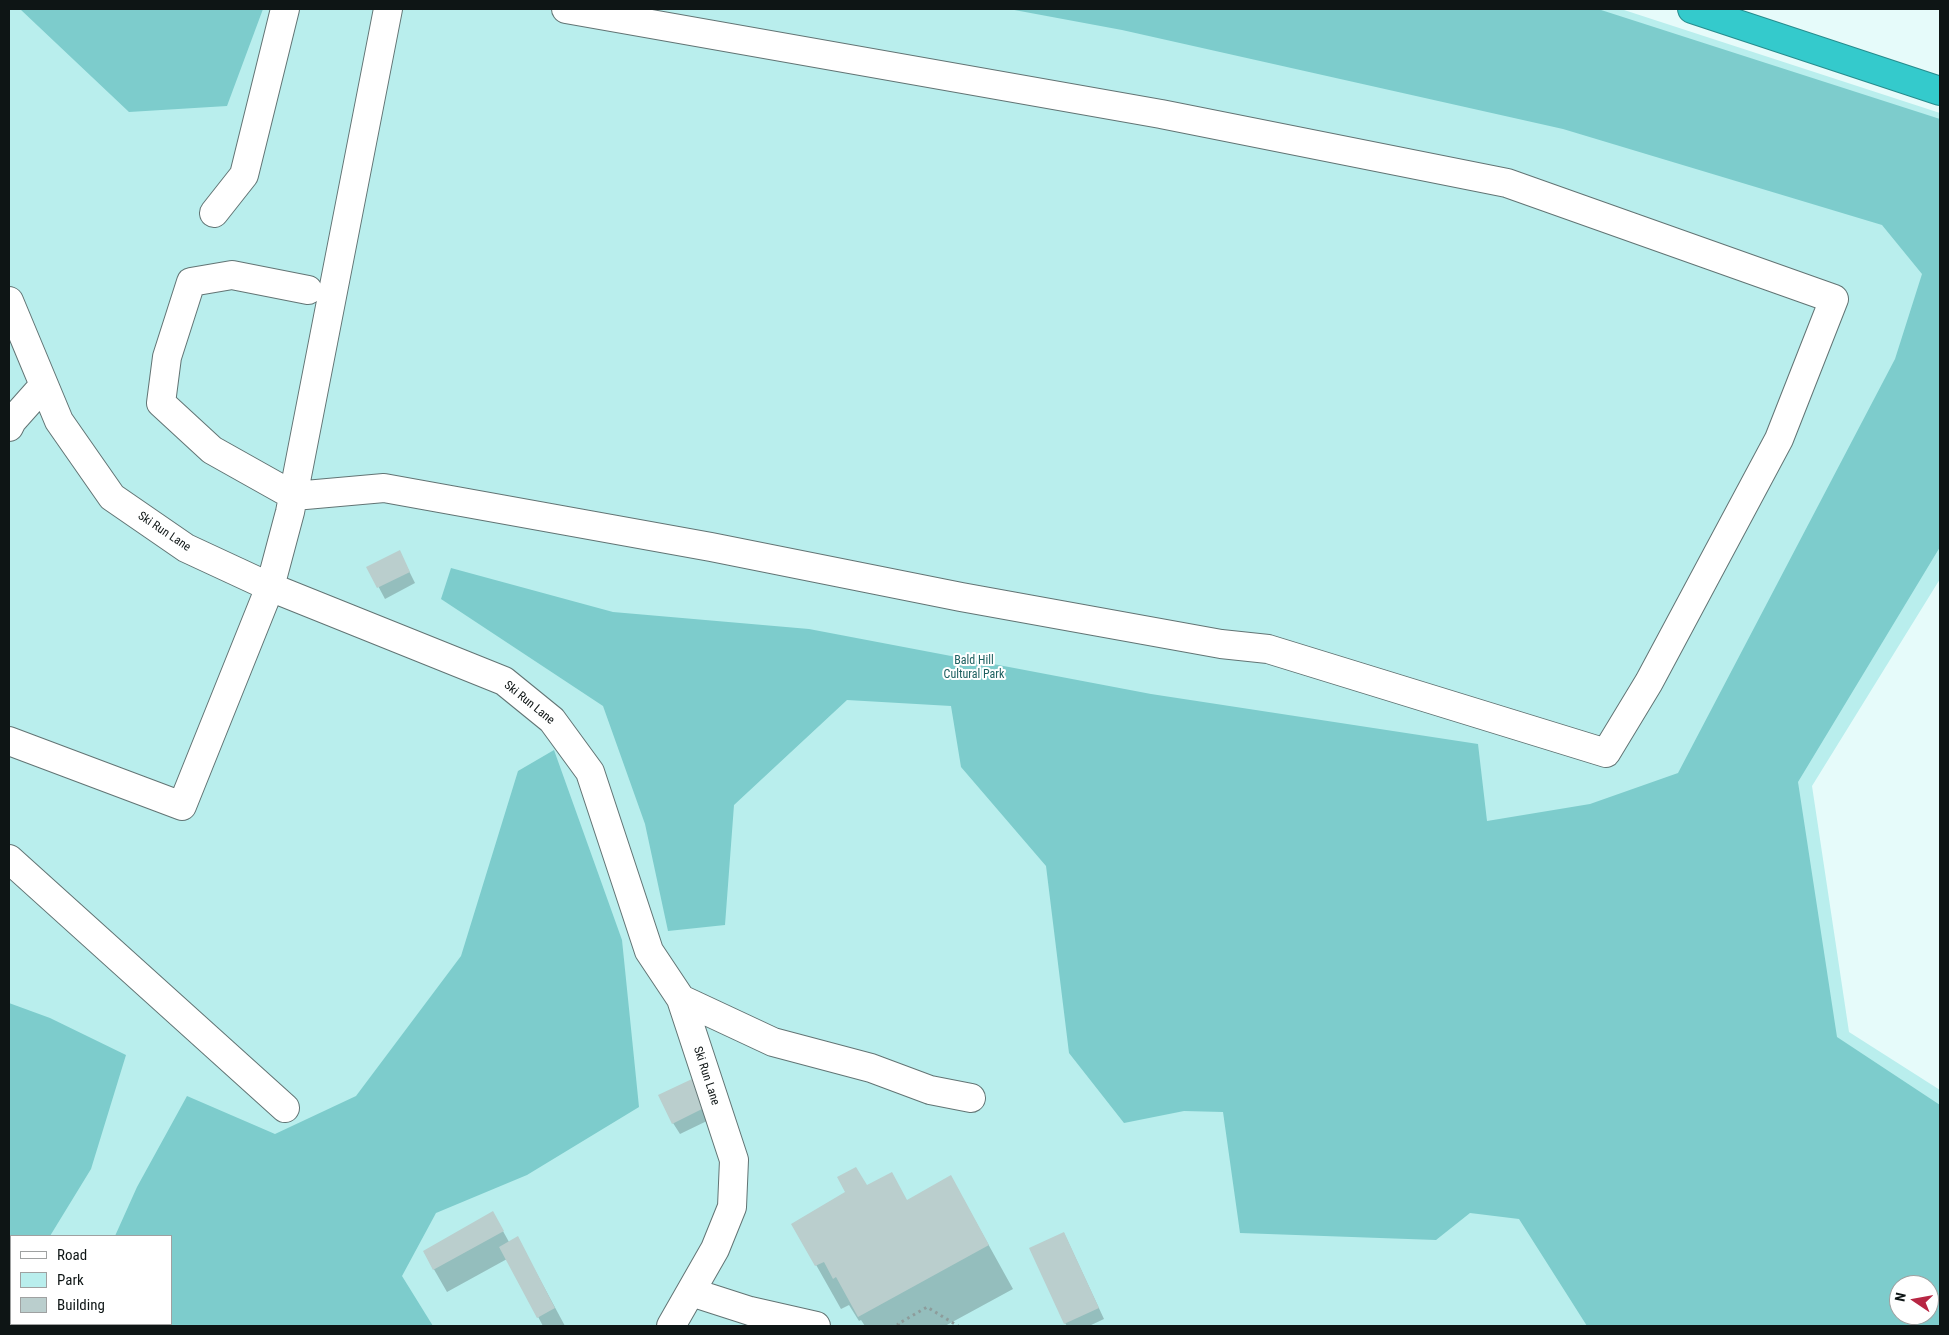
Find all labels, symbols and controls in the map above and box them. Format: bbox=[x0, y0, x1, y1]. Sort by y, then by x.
street label: Ski Run Lane bbox=[135, 509, 193, 555]
park label: Bald Hill Cultural Park bbox=[944, 654, 1004, 682]
street label: Ski Run Lane bbox=[501, 678, 557, 728]
street label: Ski Run Lane bbox=[690, 1045, 722, 1107]
legend bbox=[10, 1235, 172, 1325]
text: Road bbox=[57, 1246, 87, 1264]
text: Park bbox=[57, 1271, 84, 1289]
north arrow bbox=[1889, 1275, 1939, 1325]
text: N bbox=[1892, 1291, 1909, 1303]
text: Building bbox=[57, 1296, 105, 1314]

